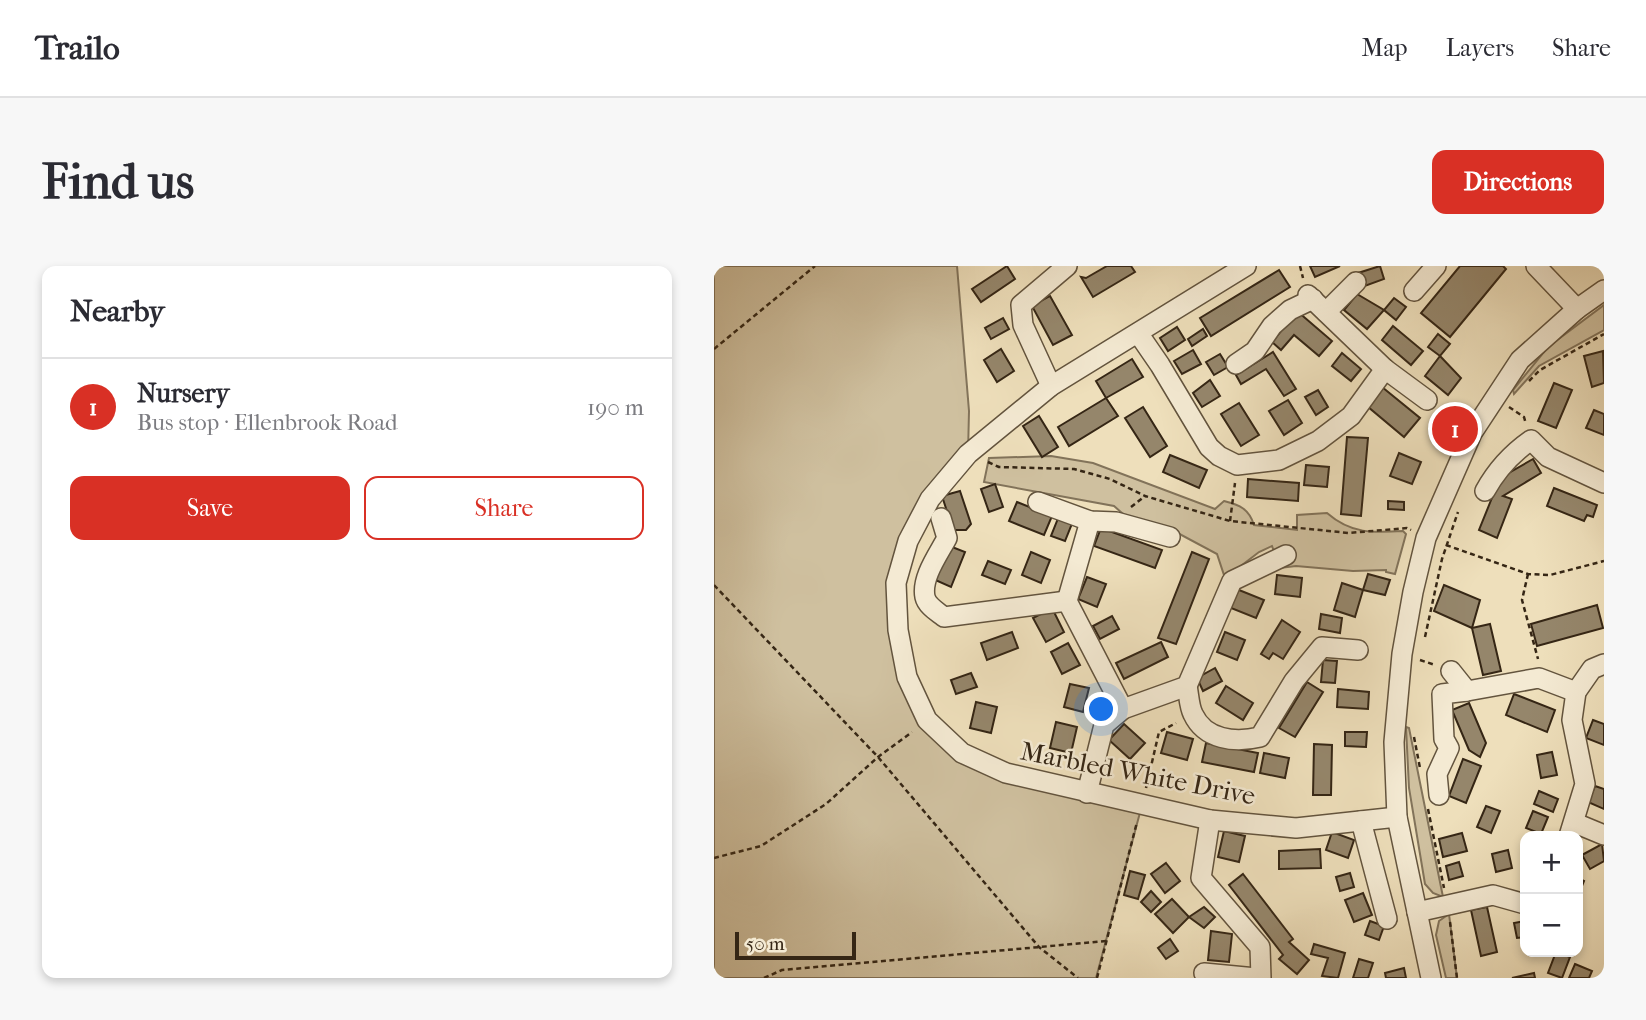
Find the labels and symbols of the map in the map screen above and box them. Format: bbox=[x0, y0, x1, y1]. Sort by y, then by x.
pin: 1 bbox=[1432, 403, 1478, 455]
your location bbox=[1084, 692, 1118, 726]
street label: Marbled White Drive bbox=[1018, 736, 1258, 812]
scale bar bbox=[735, 929, 856, 961]

